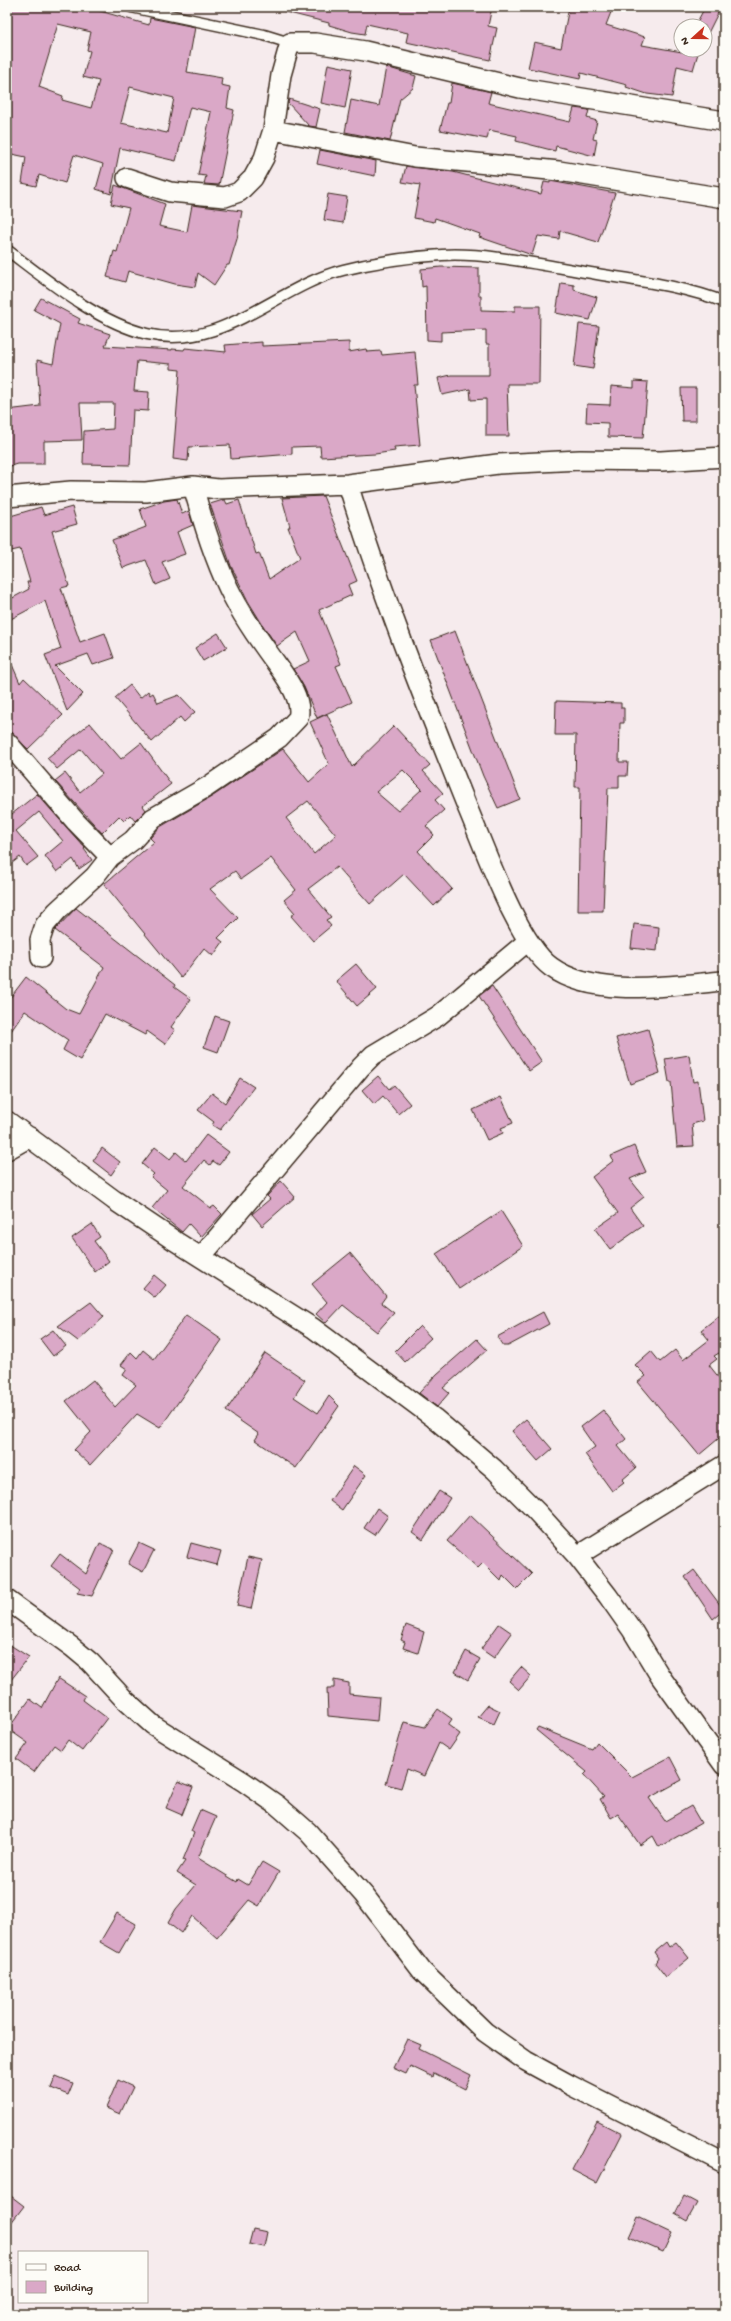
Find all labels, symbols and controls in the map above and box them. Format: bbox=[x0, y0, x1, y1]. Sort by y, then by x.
north arrow bbox=[673, 18, 713, 58]
text: N bbox=[679, 35, 692, 46]
legend bbox=[18, 2251, 148, 2303]
text: Road bbox=[54, 2262, 81, 2276]
text: Building bbox=[53, 2282, 93, 2296]

